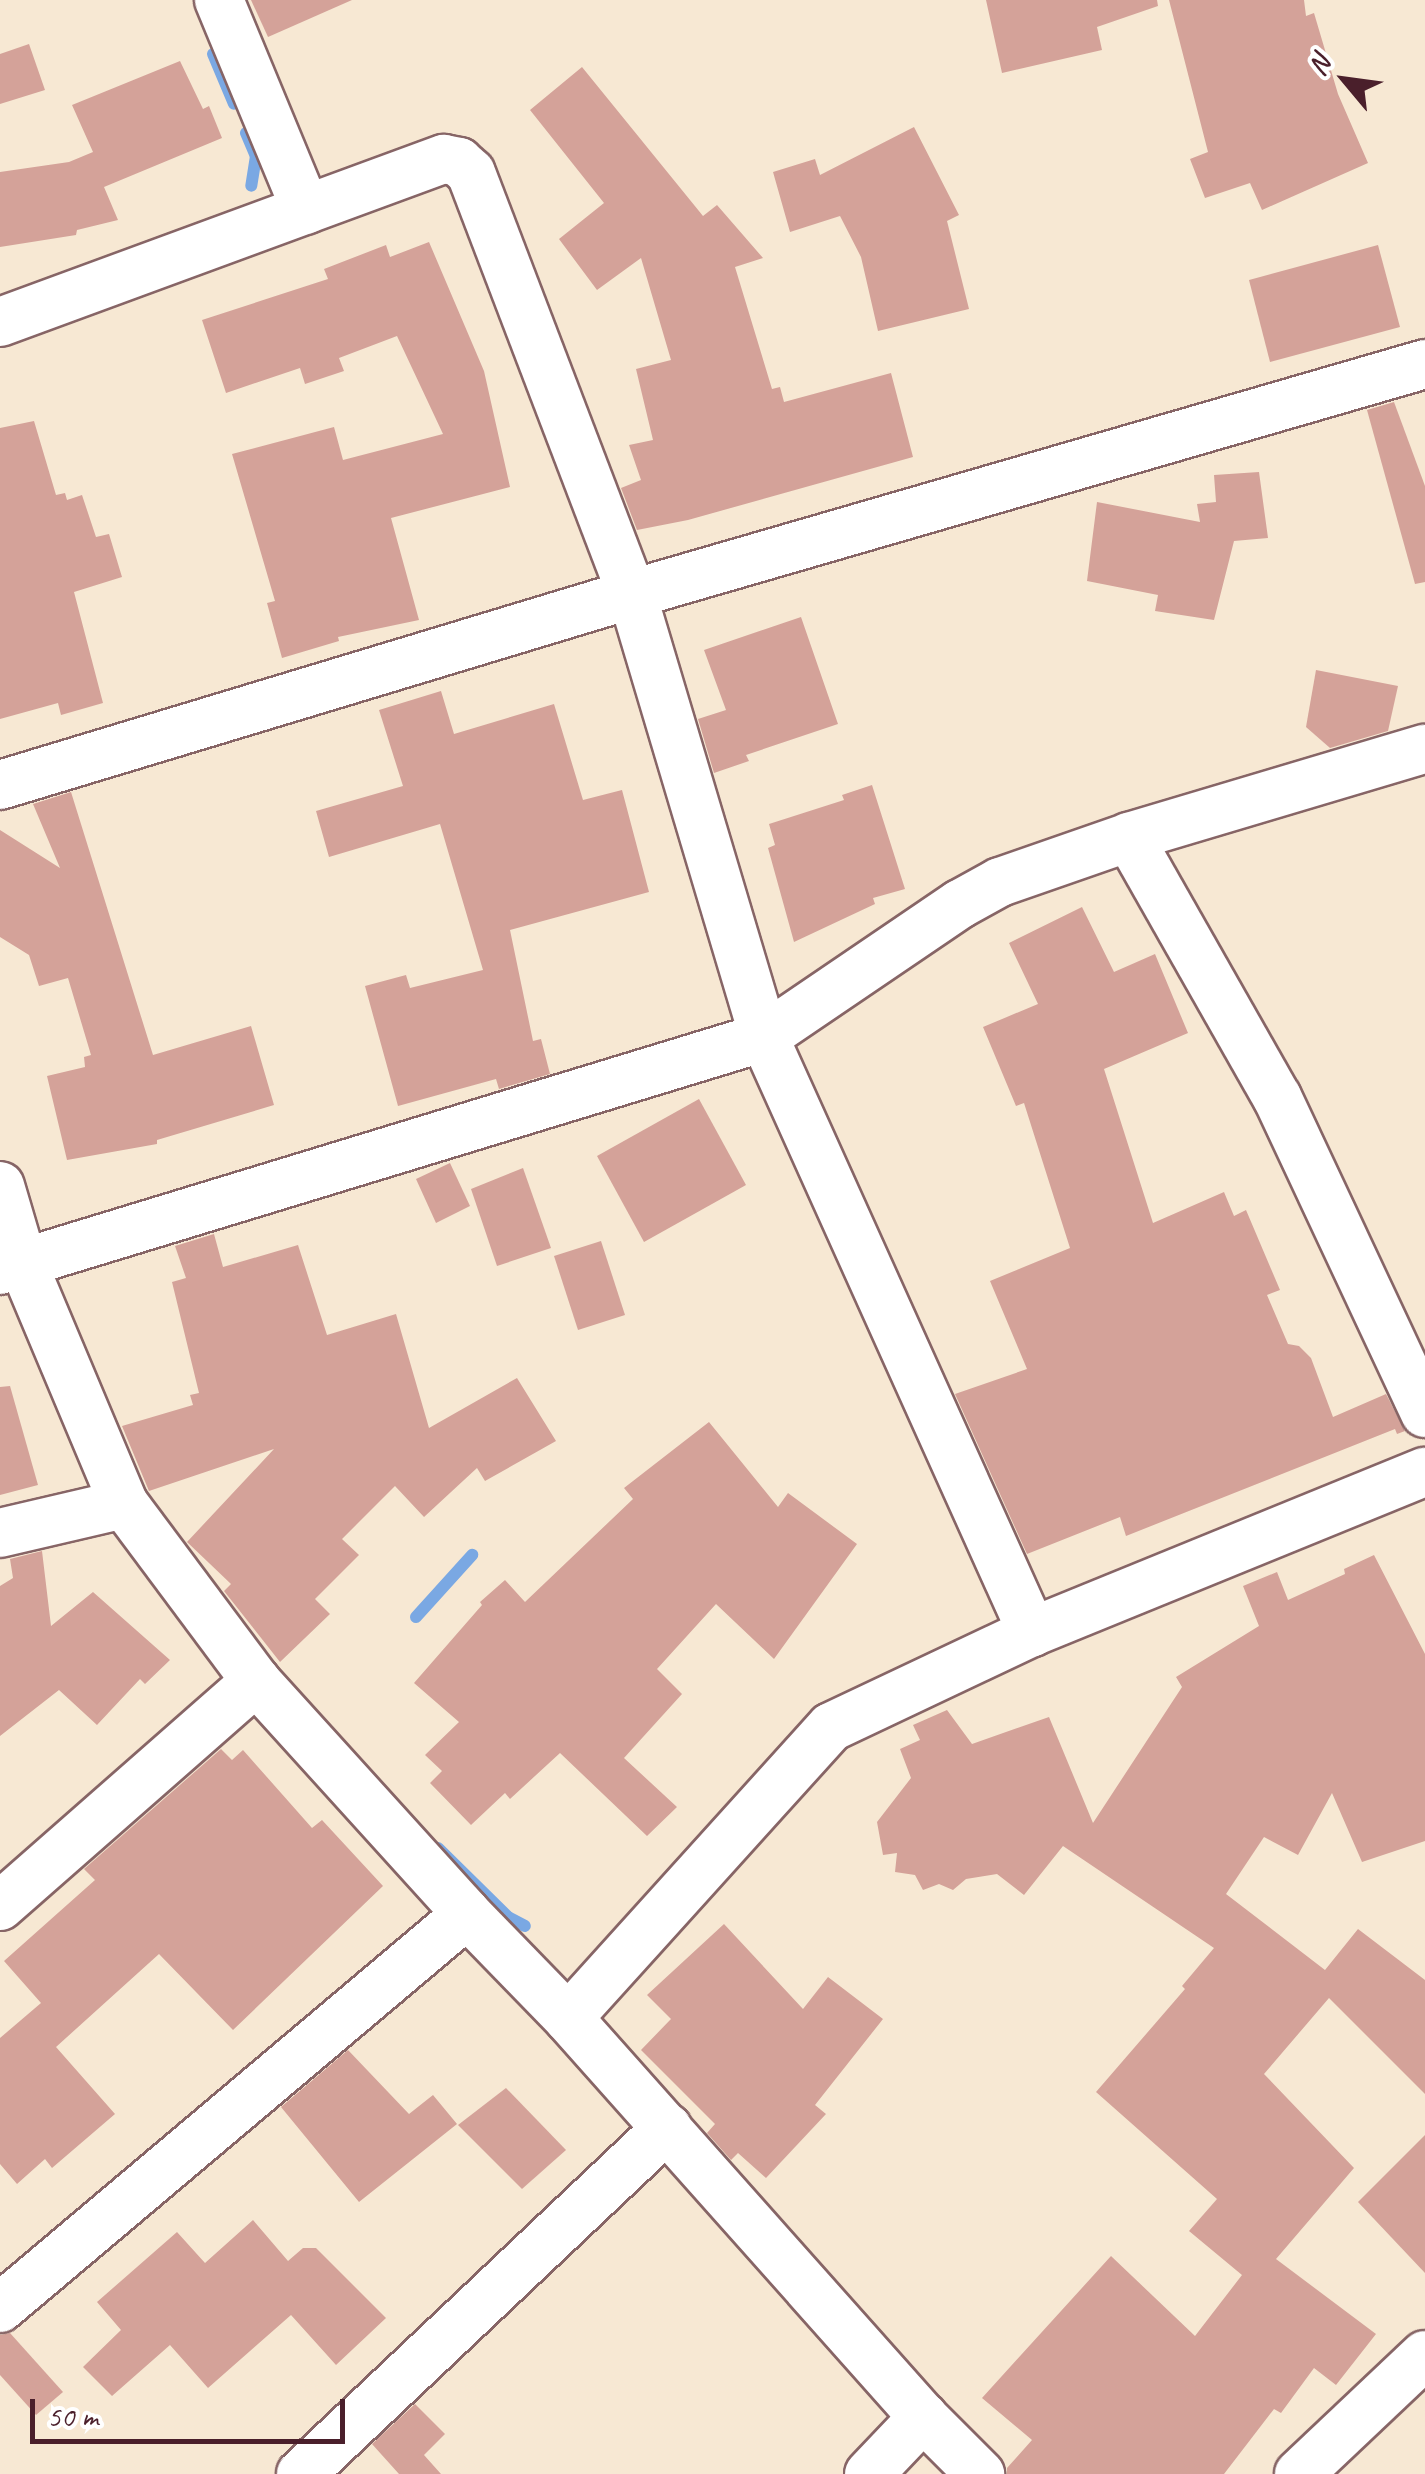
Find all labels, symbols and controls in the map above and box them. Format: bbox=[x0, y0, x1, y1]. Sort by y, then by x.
north arrow bbox=[1295, 30, 1395, 130]
text: N bbox=[1299, 49, 1338, 81]
scale bar bbox=[35, 2379, 350, 2441]
text: 50 m bbox=[47, 2397, 98, 2435]

